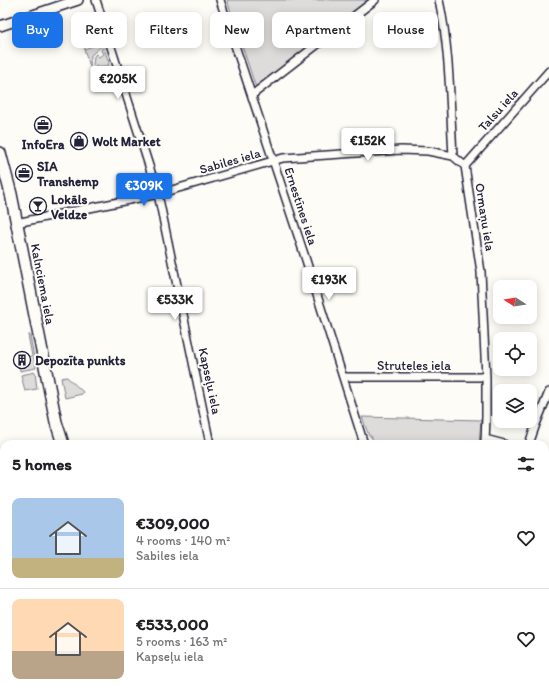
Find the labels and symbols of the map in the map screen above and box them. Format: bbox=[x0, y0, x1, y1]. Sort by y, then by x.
pin: €205K bbox=[90, 66, 146, 100]
street label: Talsu iela bbox=[475, 85, 521, 134]
office icon: InfoEra bbox=[33, 115, 53, 135]
pin: €152K bbox=[340, 128, 396, 162]
shop icon: Wolt Market bbox=[69, 131, 89, 151]
place label: Wolt Market bbox=[92, 134, 161, 149]
place label: InfoEra bbox=[22, 137, 65, 152]
street label: Sabiles iela bbox=[198, 145, 262, 177]
place label: SIA Transhemp bbox=[36, 159, 99, 190]
office icon: SIA Transhemp bbox=[14, 163, 34, 183]
street label: Ernestīnes iela bbox=[281, 165, 321, 247]
pin: €309K bbox=[116, 173, 172, 207]
street label: Ormaņu iela bbox=[472, 182, 498, 253]
place label: Lokāls Veldze bbox=[51, 192, 87, 222]
bar icon: Lokāls Veldze bbox=[28, 196, 48, 216]
street label: Kalnciema iela bbox=[28, 242, 58, 326]
pin: €193K bbox=[301, 267, 357, 301]
north arrow bbox=[493, 280, 537, 324]
pin: €533K bbox=[147, 287, 203, 321]
street label: Kapseļu iela bbox=[196, 346, 224, 416]
building icon: Depozīta punkts bbox=[12, 350, 32, 370]
place label: Depozīta punkts bbox=[35, 353, 126, 369]
street label: Struteles iela bbox=[377, 358, 451, 373]

